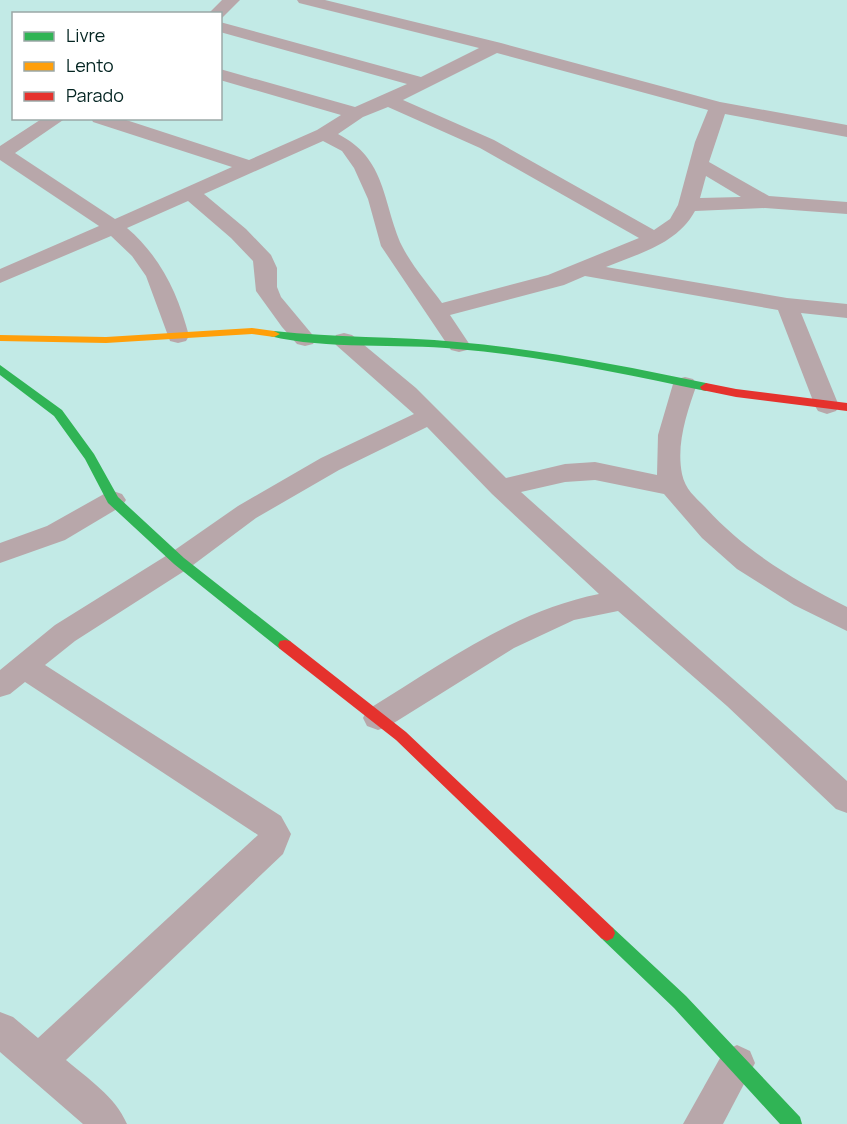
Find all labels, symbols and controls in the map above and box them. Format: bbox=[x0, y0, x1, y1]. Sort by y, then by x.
legend bbox=[12, 12, 222, 120]
text: Livre bbox=[66, 23, 105, 47]
text: Lento bbox=[66, 53, 114, 77]
text: Parado bbox=[66, 83, 124, 107]

